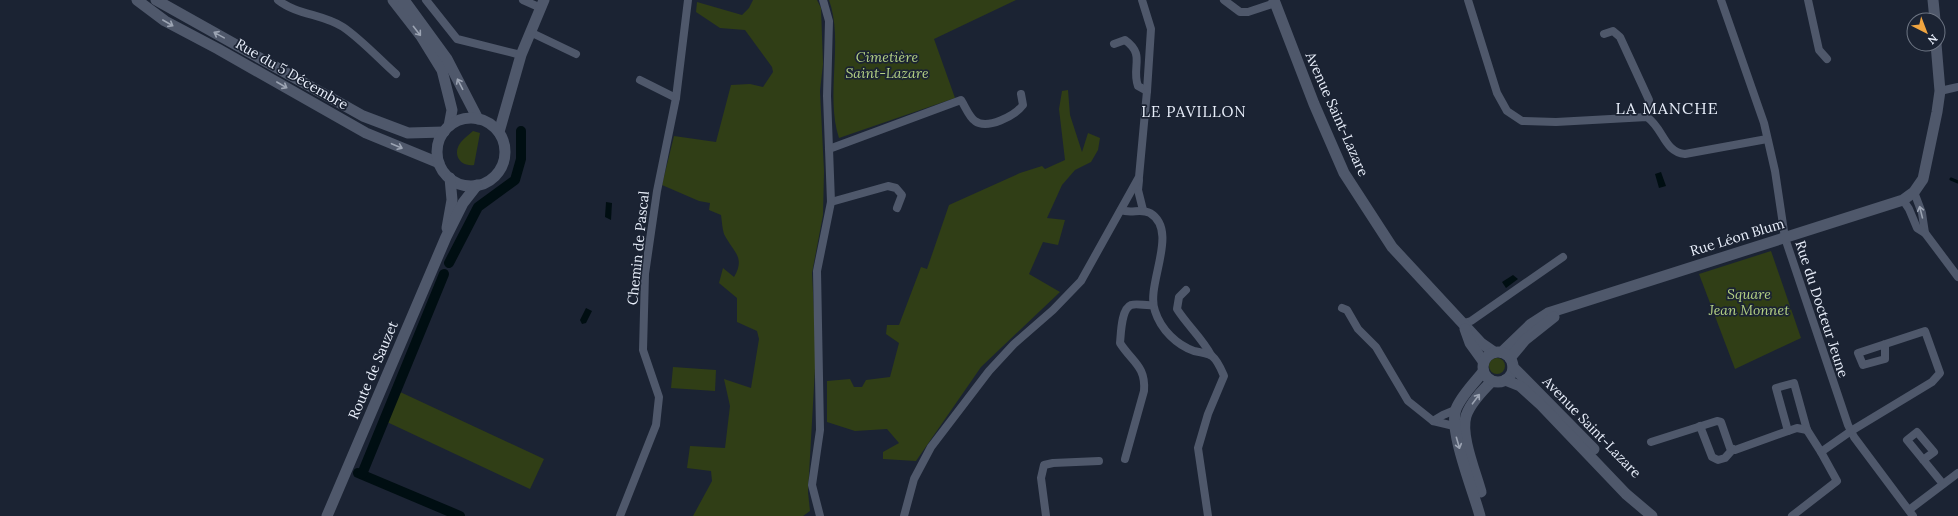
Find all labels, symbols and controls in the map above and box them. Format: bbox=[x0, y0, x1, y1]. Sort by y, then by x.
north arrow bbox=[1906, 12, 1946, 52]
one-way arrow bbox=[162, 19, 174, 27]
one-way arrow bbox=[412, 25, 421, 36]
one-way arrow bbox=[213, 31, 225, 39]
text: N bbox=[1924, 31, 1941, 48]
street label: Rue du 5 Décembre bbox=[232, 34, 352, 114]
park label: Cimetière Saint-Lazare bbox=[845, 48, 929, 82]
street label: Avenue Saint-Lazare bbox=[1301, 48, 1373, 179]
one-way arrow bbox=[455, 78, 463, 90]
one-way arrow bbox=[276, 82, 288, 90]
district label: LA MANCHE bbox=[1615, 98, 1719, 118]
district label: LE PAVILLON bbox=[1141, 102, 1247, 121]
one-way arrow bbox=[391, 143, 403, 150]
street label: Chemin de Pascal bbox=[623, 190, 653, 306]
one-way arrow bbox=[1917, 206, 1924, 219]
street label: Rue Léon Blum bbox=[1688, 214, 1787, 260]
street label: Rue du Docteur Jeune bbox=[1791, 238, 1853, 380]
park label: Square Jean Monnet bbox=[1708, 285, 1790, 319]
street label: Route de Sauzet bbox=[344, 318, 402, 422]
street label: Avenue Saint-Lazare bbox=[1538, 372, 1645, 482]
one-way arrow bbox=[1472, 394, 1480, 405]
one-way arrow bbox=[1455, 436, 1463, 449]

